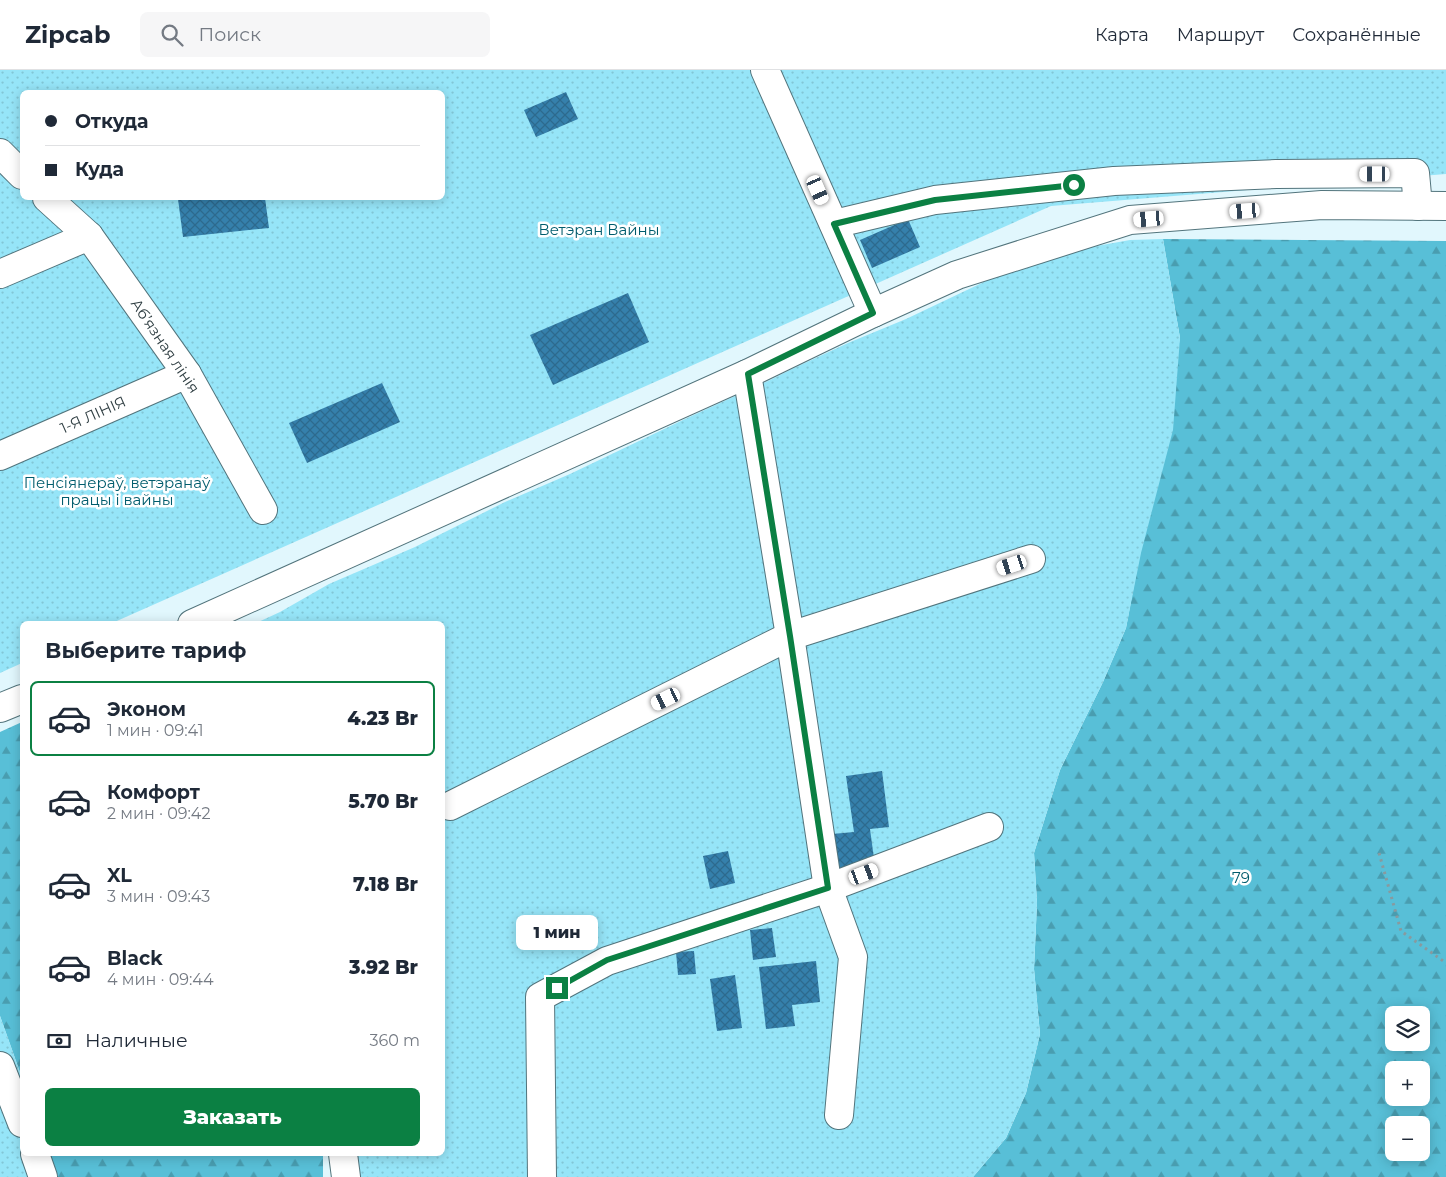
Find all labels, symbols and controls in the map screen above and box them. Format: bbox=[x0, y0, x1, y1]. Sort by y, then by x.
search box bbox=[140, 12, 490, 57]
text: Zipcab bbox=[25, 20, 110, 49]
icon: search bbox=[158, 21, 186, 49]
text: Поиск bbox=[198, 23, 261, 46]
text: Карта bbox=[1095, 24, 1149, 46]
text: Маршрут bbox=[1177, 24, 1264, 46]
text: Сохранённые bbox=[1292, 24, 1421, 46]
text: Откуда bbox=[75, 110, 149, 133]
text: Куда bbox=[75, 158, 124, 181]
car bbox=[1360, 167, 1390, 182]
car bbox=[805, 173, 830, 207]
route start bbox=[1063, 174, 1085, 196]
car bbox=[1229, 202, 1260, 220]
car bbox=[1133, 210, 1164, 228]
park label: Ветэран Вайны bbox=[538, 220, 660, 239]
street label: Абʼязная лінія bbox=[127, 295, 204, 397]
street label: 1-Я ЛІНІЯ bbox=[57, 392, 129, 437]
park label: Пенсіянераў, ветэранаў працы і вайны bbox=[24, 473, 211, 509]
car bbox=[995, 553, 1028, 577]
text: Выберите тариф bbox=[45, 637, 246, 664]
car bbox=[649, 686, 682, 712]
icon: car bbox=[47, 696, 92, 741]
text: Эконом bbox=[107, 698, 186, 721]
text: 4.23 Br bbox=[347, 707, 418, 730]
text: 1 мин · 09:41 bbox=[107, 721, 204, 740]
icon: car bbox=[47, 779, 92, 824]
text: Комфорт bbox=[107, 781, 200, 804]
text: 5.70 Br bbox=[348, 790, 418, 813]
text: 2 мин · 09:42 bbox=[107, 804, 211, 823]
icon: car bbox=[47, 862, 92, 907]
car bbox=[847, 862, 880, 886]
text: XL bbox=[107, 864, 132, 887]
park label: 79 bbox=[1232, 868, 1250, 887]
text: 7.18 Br bbox=[353, 873, 418, 896]
text: 3 мин · 09:43 bbox=[107, 887, 210, 906]
callout: 1 мин bbox=[516, 916, 598, 950]
text: 1 мин bbox=[533, 923, 581, 942]
icon: car bbox=[47, 945, 92, 990]
text: Black bbox=[107, 947, 163, 970]
text: 3.92 Br bbox=[349, 956, 418, 979]
text: 4 мин · 09:44 bbox=[107, 970, 214, 989]
route end bbox=[546, 977, 568, 999]
map controls bbox=[1385, 1006, 1430, 1161]
button: layers bbox=[1385, 1006, 1430, 1051]
icon: cash bbox=[45, 1027, 73, 1055]
text: Наличные bbox=[85, 1029, 188, 1052]
text: 360 m bbox=[369, 1031, 420, 1050]
button: + bbox=[1385, 1061, 1430, 1106]
button: Заказать bbox=[45, 1088, 420, 1146]
button: − bbox=[1385, 1116, 1430, 1161]

